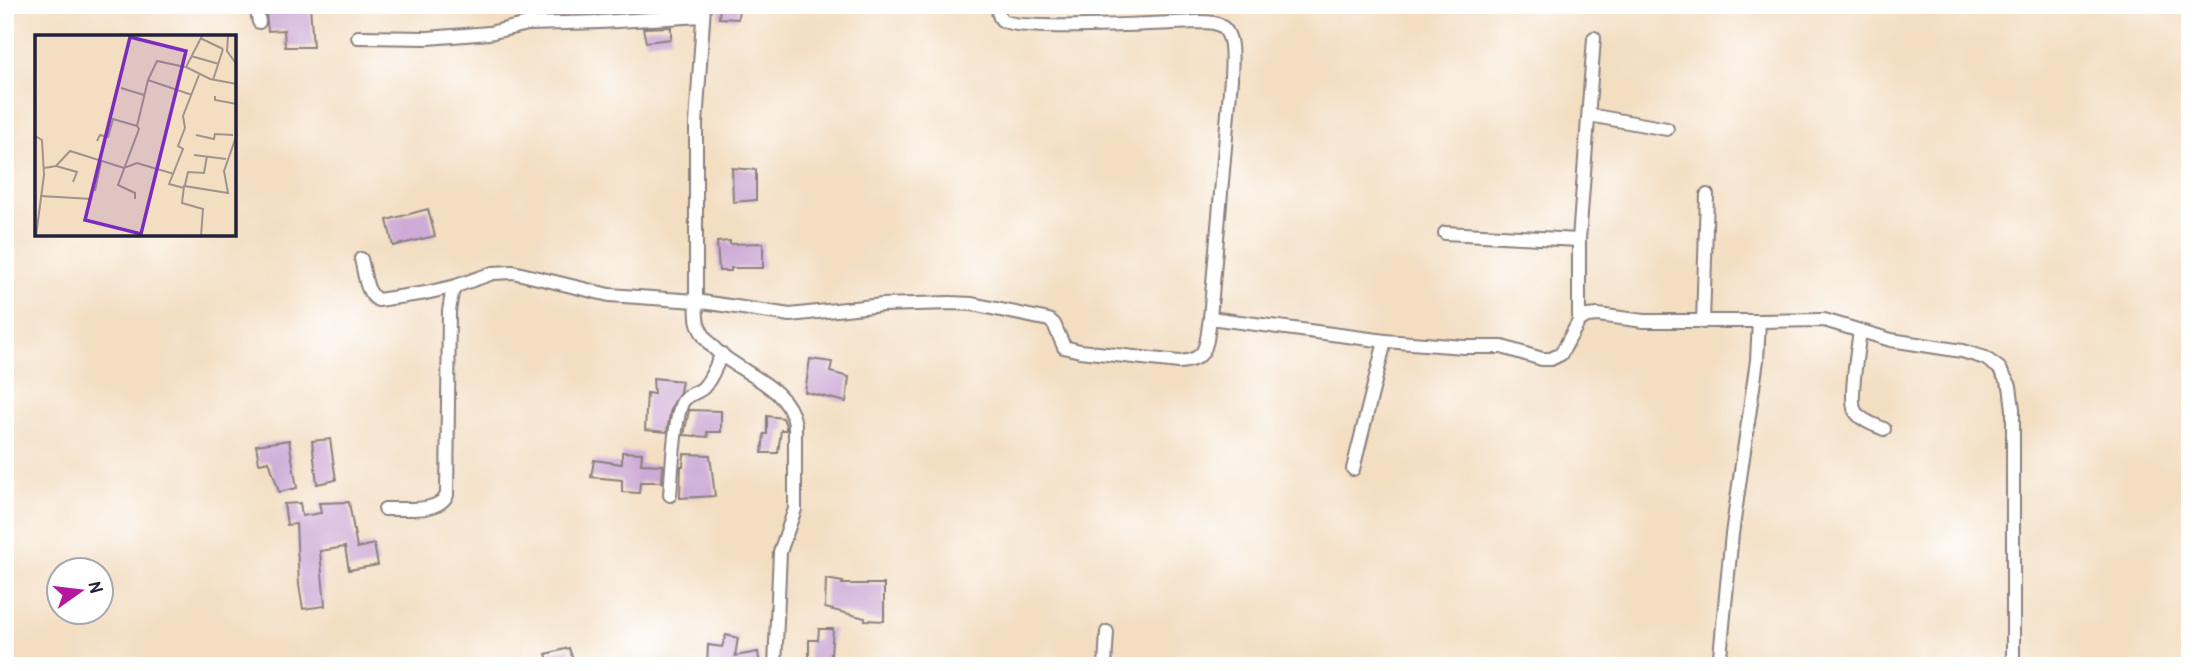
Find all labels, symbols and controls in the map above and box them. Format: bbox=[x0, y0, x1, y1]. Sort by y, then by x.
inset map bbox=[35, 35, 236, 236]
north arrow bbox=[46, 556, 116, 626]
text: N bbox=[83, 579, 110, 595]

